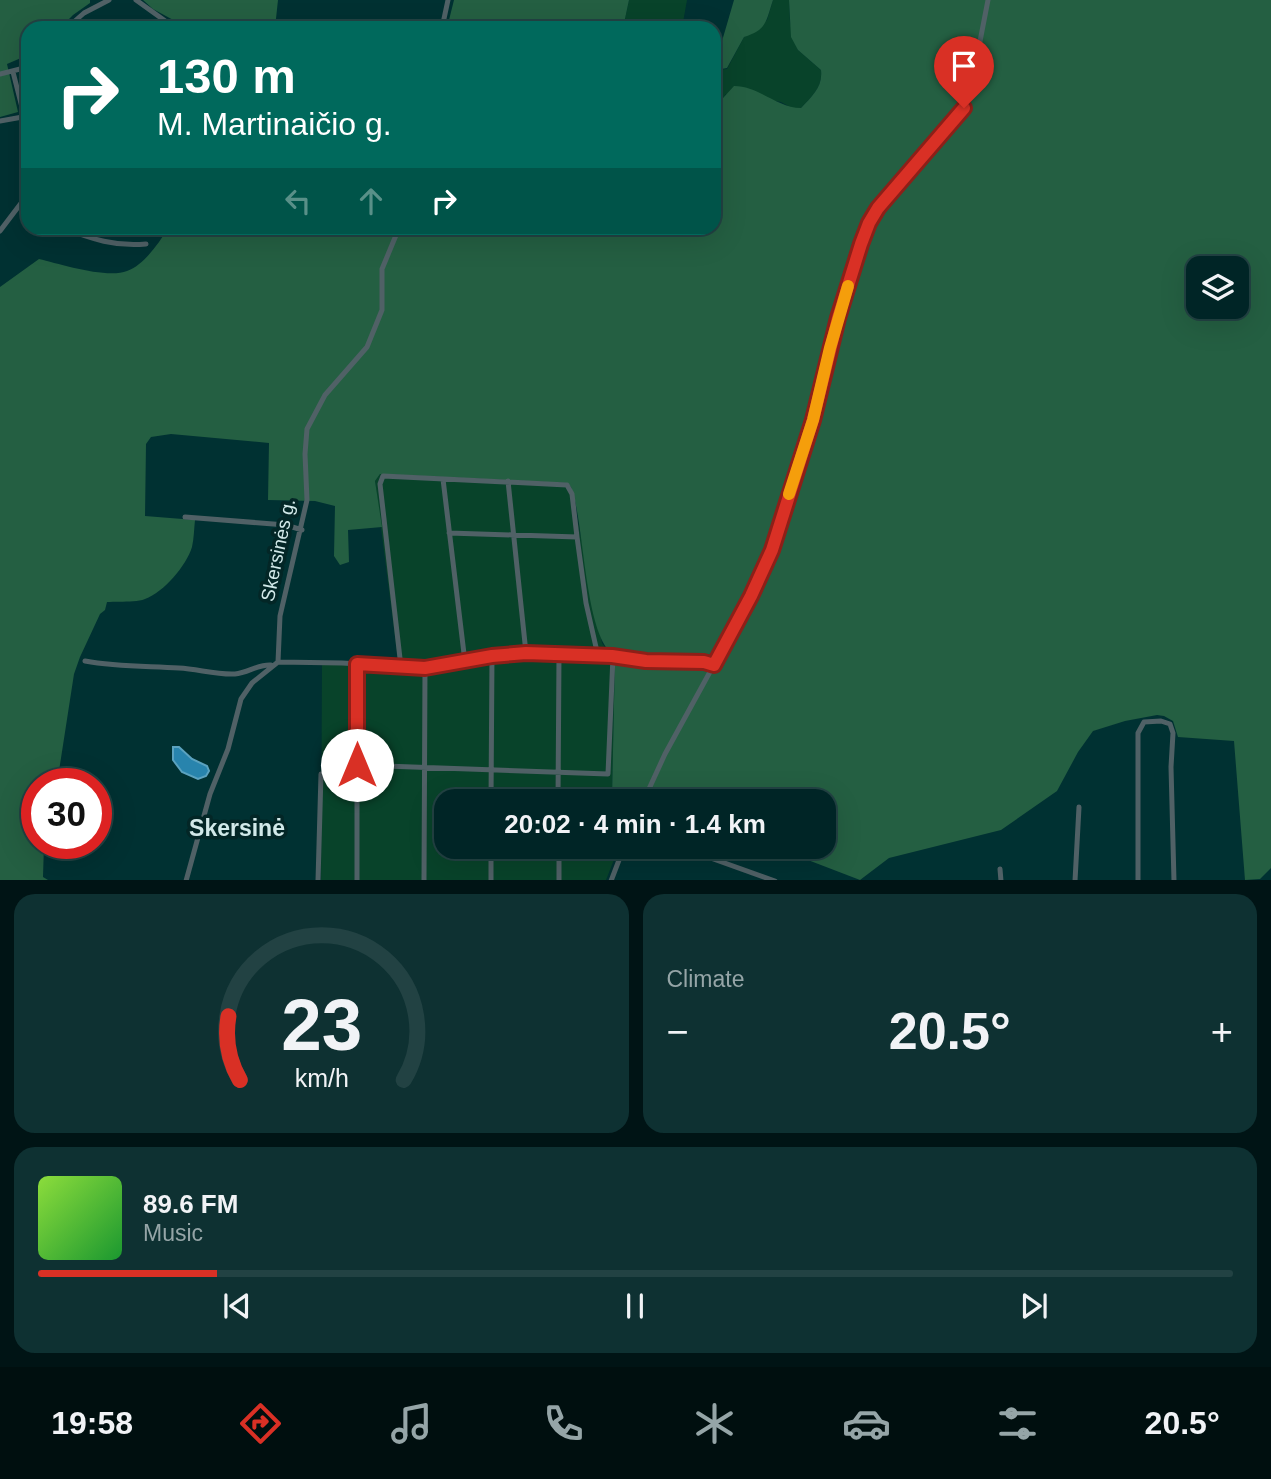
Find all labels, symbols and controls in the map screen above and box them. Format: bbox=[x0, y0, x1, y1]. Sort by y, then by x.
pin bbox=[934, 36, 994, 108]
icon: arrive bbox=[945, 47, 983, 85]
icon: right bbox=[42, 49, 133, 140]
text: 130 m bbox=[157, 49, 296, 103]
text: M. Martinaičio g. bbox=[157, 106, 392, 142]
icon: left bbox=[279, 182, 317, 220]
icon: ahead bbox=[352, 182, 390, 220]
icon: right bbox=[425, 182, 463, 220]
map controls bbox=[1186, 256, 1249, 319]
button: layers bbox=[1186, 256, 1249, 319]
street label: Skersinės g. bbox=[257, 497, 299, 603]
position arrow bbox=[320, 728, 394, 802]
speed limit sign: 30 bbox=[21, 768, 112, 859]
text: 20:02 · 4 min · 1.4 km bbox=[504, 809, 766, 839]
district label: Skersinė bbox=[189, 815, 285, 841]
text: Climate bbox=[667, 966, 744, 992]
text: 23 bbox=[281, 984, 362, 1065]
text: 20.5° bbox=[889, 1002, 1011, 1060]
text: − bbox=[667, 1011, 689, 1053]
text: + bbox=[1211, 1011, 1233, 1053]
text: km/h bbox=[294, 1063, 348, 1091]
text: 89.6 FM bbox=[143, 1189, 238, 1219]
text: Music bbox=[143, 1220, 203, 1246]
icon: previous bbox=[218, 1287, 256, 1325]
icon: pause bbox=[616, 1287, 654, 1325]
icon: next bbox=[1015, 1287, 1053, 1325]
icon: directions bbox=[236, 1399, 285, 1448]
icon: music bbox=[387, 1399, 436, 1448]
icon: phone bbox=[539, 1399, 588, 1448]
icon: climate bbox=[690, 1399, 739, 1448]
icon: car bbox=[842, 1399, 891, 1448]
icon: filters bbox=[993, 1399, 1042, 1448]
text: 19:58 bbox=[51, 1405, 133, 1441]
text: 20.5° bbox=[1145, 1405, 1220, 1441]

